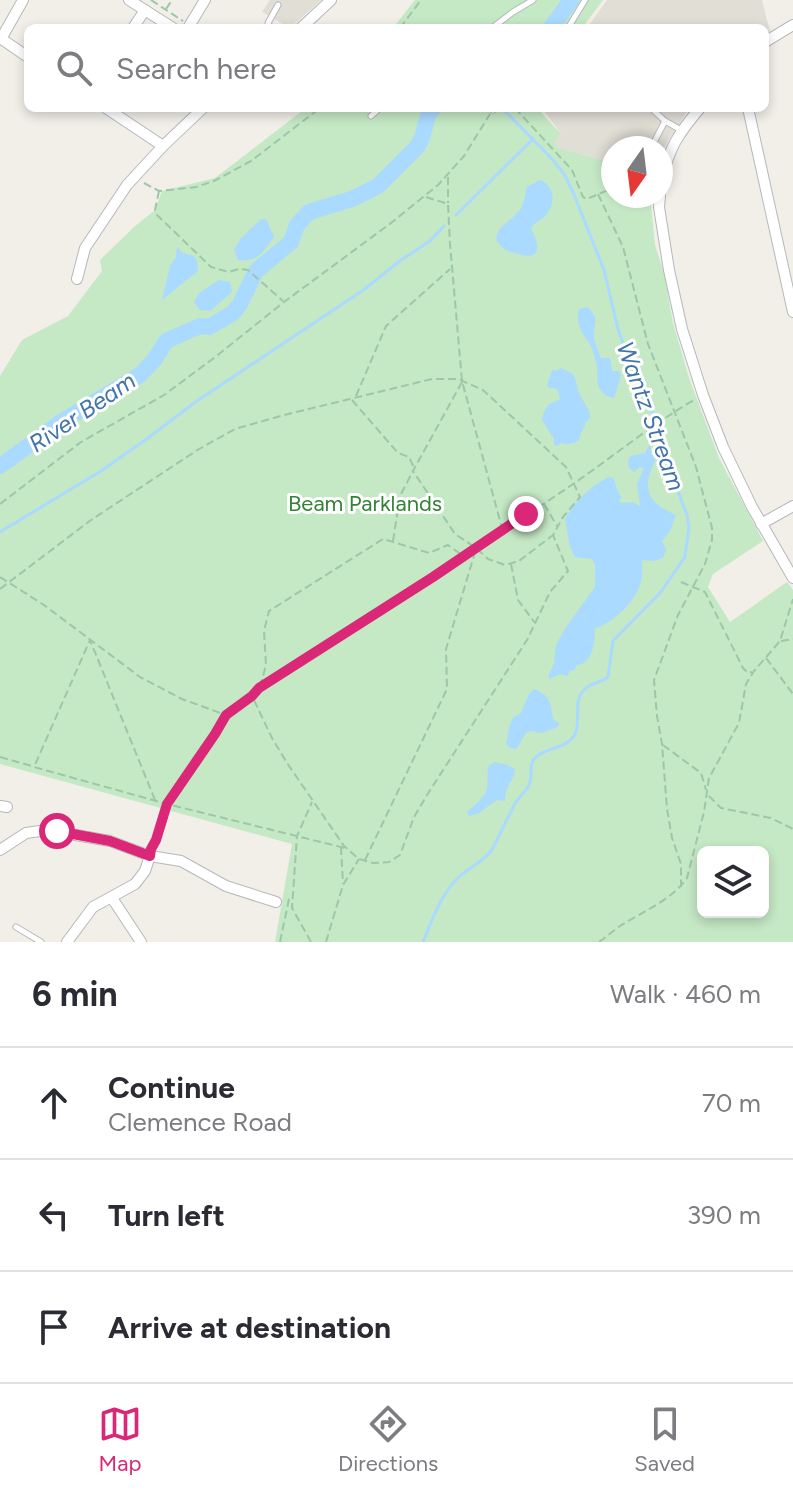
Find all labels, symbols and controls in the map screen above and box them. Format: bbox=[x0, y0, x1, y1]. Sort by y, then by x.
search box bbox=[24, 24, 769, 112]
icon: search bbox=[52, 46, 96, 90]
text: Search here bbox=[116, 50, 276, 87]
north arrow bbox=[601, 136, 673, 208]
water label: Wantz Stream bbox=[611, 338, 691, 494]
water label: River Beam bbox=[23, 366, 141, 458]
park label: Beam Parklands bbox=[288, 490, 442, 517]
route end bbox=[508, 496, 544, 532]
route start bbox=[39, 813, 75, 849]
map controls bbox=[697, 846, 769, 918]
button: layers bbox=[697, 846, 769, 918]
text: 6 min bbox=[32, 974, 118, 1015]
text: Walk · 460 m bbox=[610, 978, 761, 1010]
text: Continue bbox=[108, 1069, 235, 1106]
icon: ahead bbox=[32, 1081, 76, 1125]
text: 70 m bbox=[702, 1087, 761, 1119]
text: Clemence Road bbox=[108, 1106, 292, 1138]
icon: left bbox=[32, 1193, 76, 1237]
text: Turn left bbox=[108, 1197, 225, 1234]
text: 390 m bbox=[687, 1199, 761, 1231]
icon: arrive bbox=[32, 1305, 76, 1349]
text: Arrive at destination bbox=[108, 1309, 391, 1346]
tab: Map bbox=[98, 1402, 142, 1477]
tab: Directions bbox=[338, 1402, 438, 1477]
tab: Saved bbox=[634, 1402, 695, 1477]

